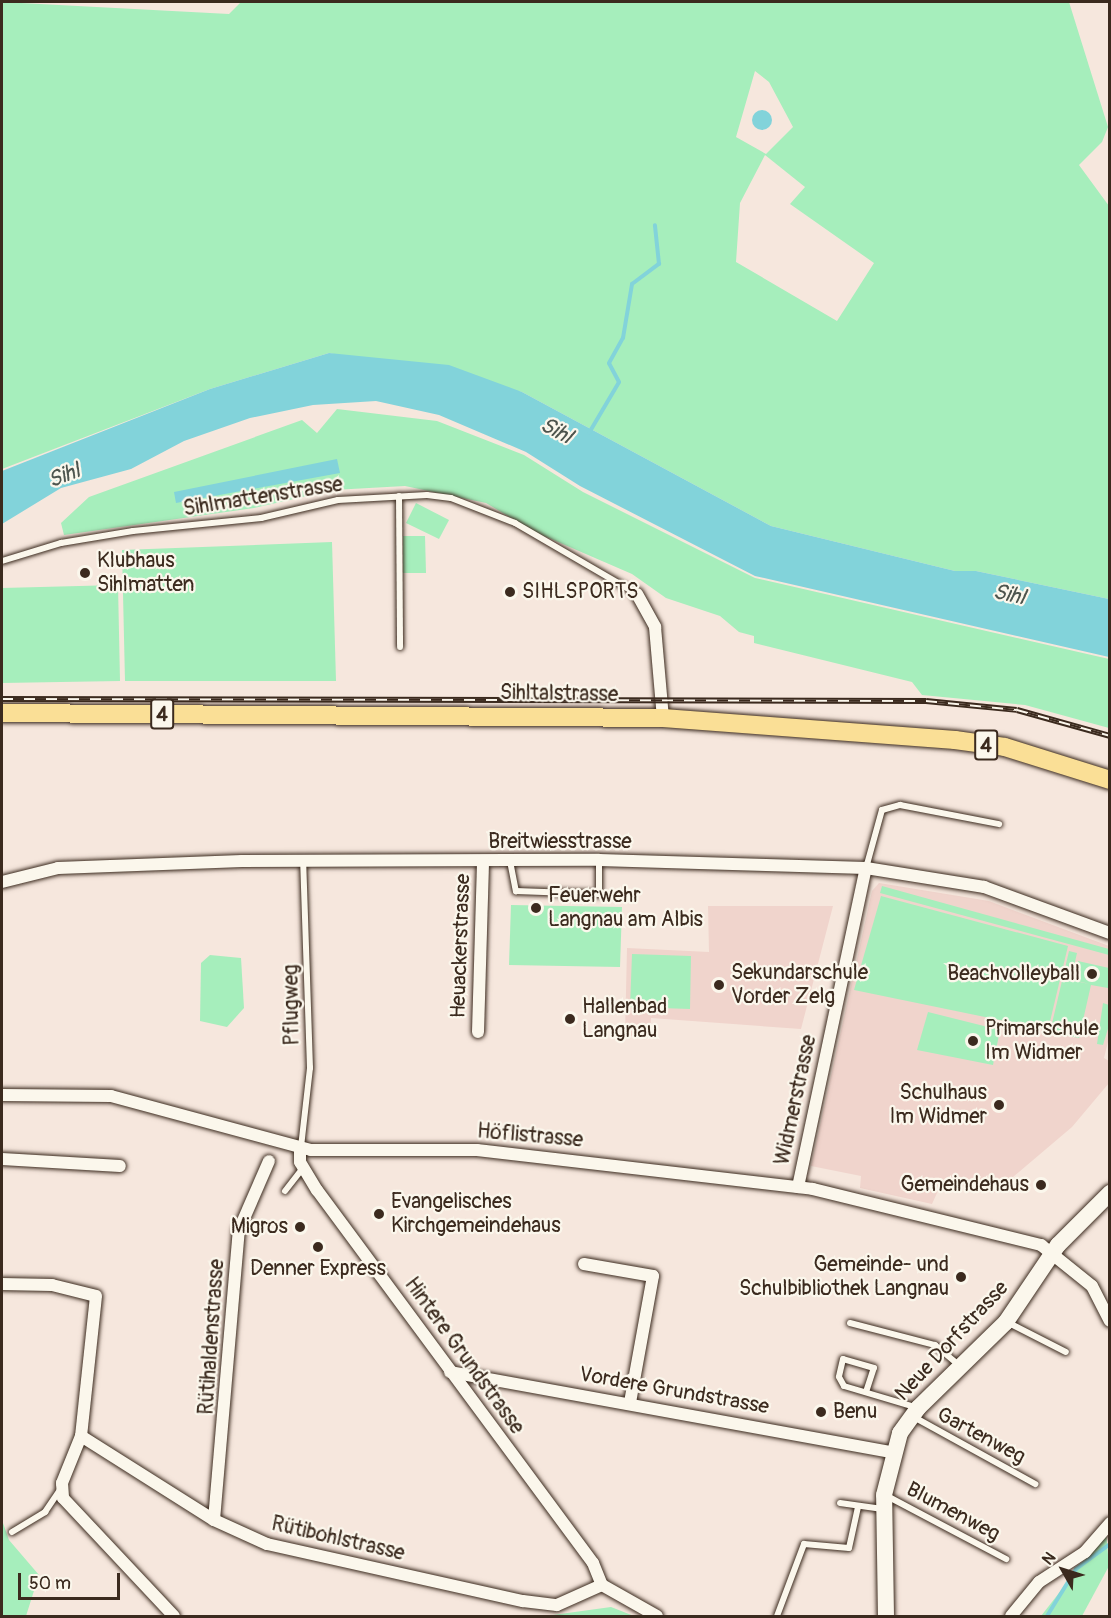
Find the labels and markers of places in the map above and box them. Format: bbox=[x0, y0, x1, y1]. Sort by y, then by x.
place label: Klubhaus Sihlmatten bbox=[97, 548, 194, 598]
marker: Klubhaus Sihlmatten bbox=[78, 566, 92, 580]
place label: SIHLSPORTS bbox=[522, 579, 639, 605]
marker: SIHLSPORTS bbox=[503, 585, 517, 599]
place label: Feuerwehr Langnau am Albis bbox=[548, 883, 703, 933]
marker: Feuerwehr Langnau am Albis bbox=[529, 901, 543, 915]
place label: Sekundarschule Vorder Zelg bbox=[731, 960, 868, 1010]
place label: Beachvolleyball bbox=[947, 961, 1080, 987]
marker: Beachvolleyball bbox=[1085, 967, 1099, 981]
marker: Sekundarschule Vorder Zelg bbox=[712, 978, 726, 992]
place label: Hallenbad Langnau bbox=[582, 994, 667, 1044]
marker: Hallenbad Langnau bbox=[563, 1012, 577, 1026]
place label: Primarschule Im Widmer bbox=[985, 1016, 1099, 1066]
marker: Primarschule Im Widmer bbox=[966, 1034, 980, 1048]
place label: Schulhaus Im Widmer bbox=[889, 1080, 987, 1130]
marker: Schulhaus Im Widmer bbox=[992, 1098, 1006, 1112]
place label: Gemeindehaus bbox=[901, 1172, 1029, 1198]
marker: Gemeindehaus bbox=[1034, 1178, 1048, 1192]
place label: Evangelisches Kirchgemeindehaus bbox=[391, 1189, 561, 1239]
marker: Evangelisches Kirchgemeindehaus bbox=[372, 1207, 386, 1221]
place label: Migros bbox=[231, 1214, 288, 1240]
marker: Migros bbox=[293, 1220, 307, 1234]
marker: Denner Express bbox=[311, 1240, 325, 1254]
place label: Gemeinde- und Schulbibliothek Langnau bbox=[739, 1252, 949, 1302]
place label: Denner Express bbox=[250, 1256, 386, 1282]
marker: Gemeinde- und Schulbibliothek Langnau bbox=[954, 1270, 968, 1284]
place label: Benu bbox=[833, 1399, 877, 1425]
marker: Benu bbox=[814, 1405, 828, 1419]

